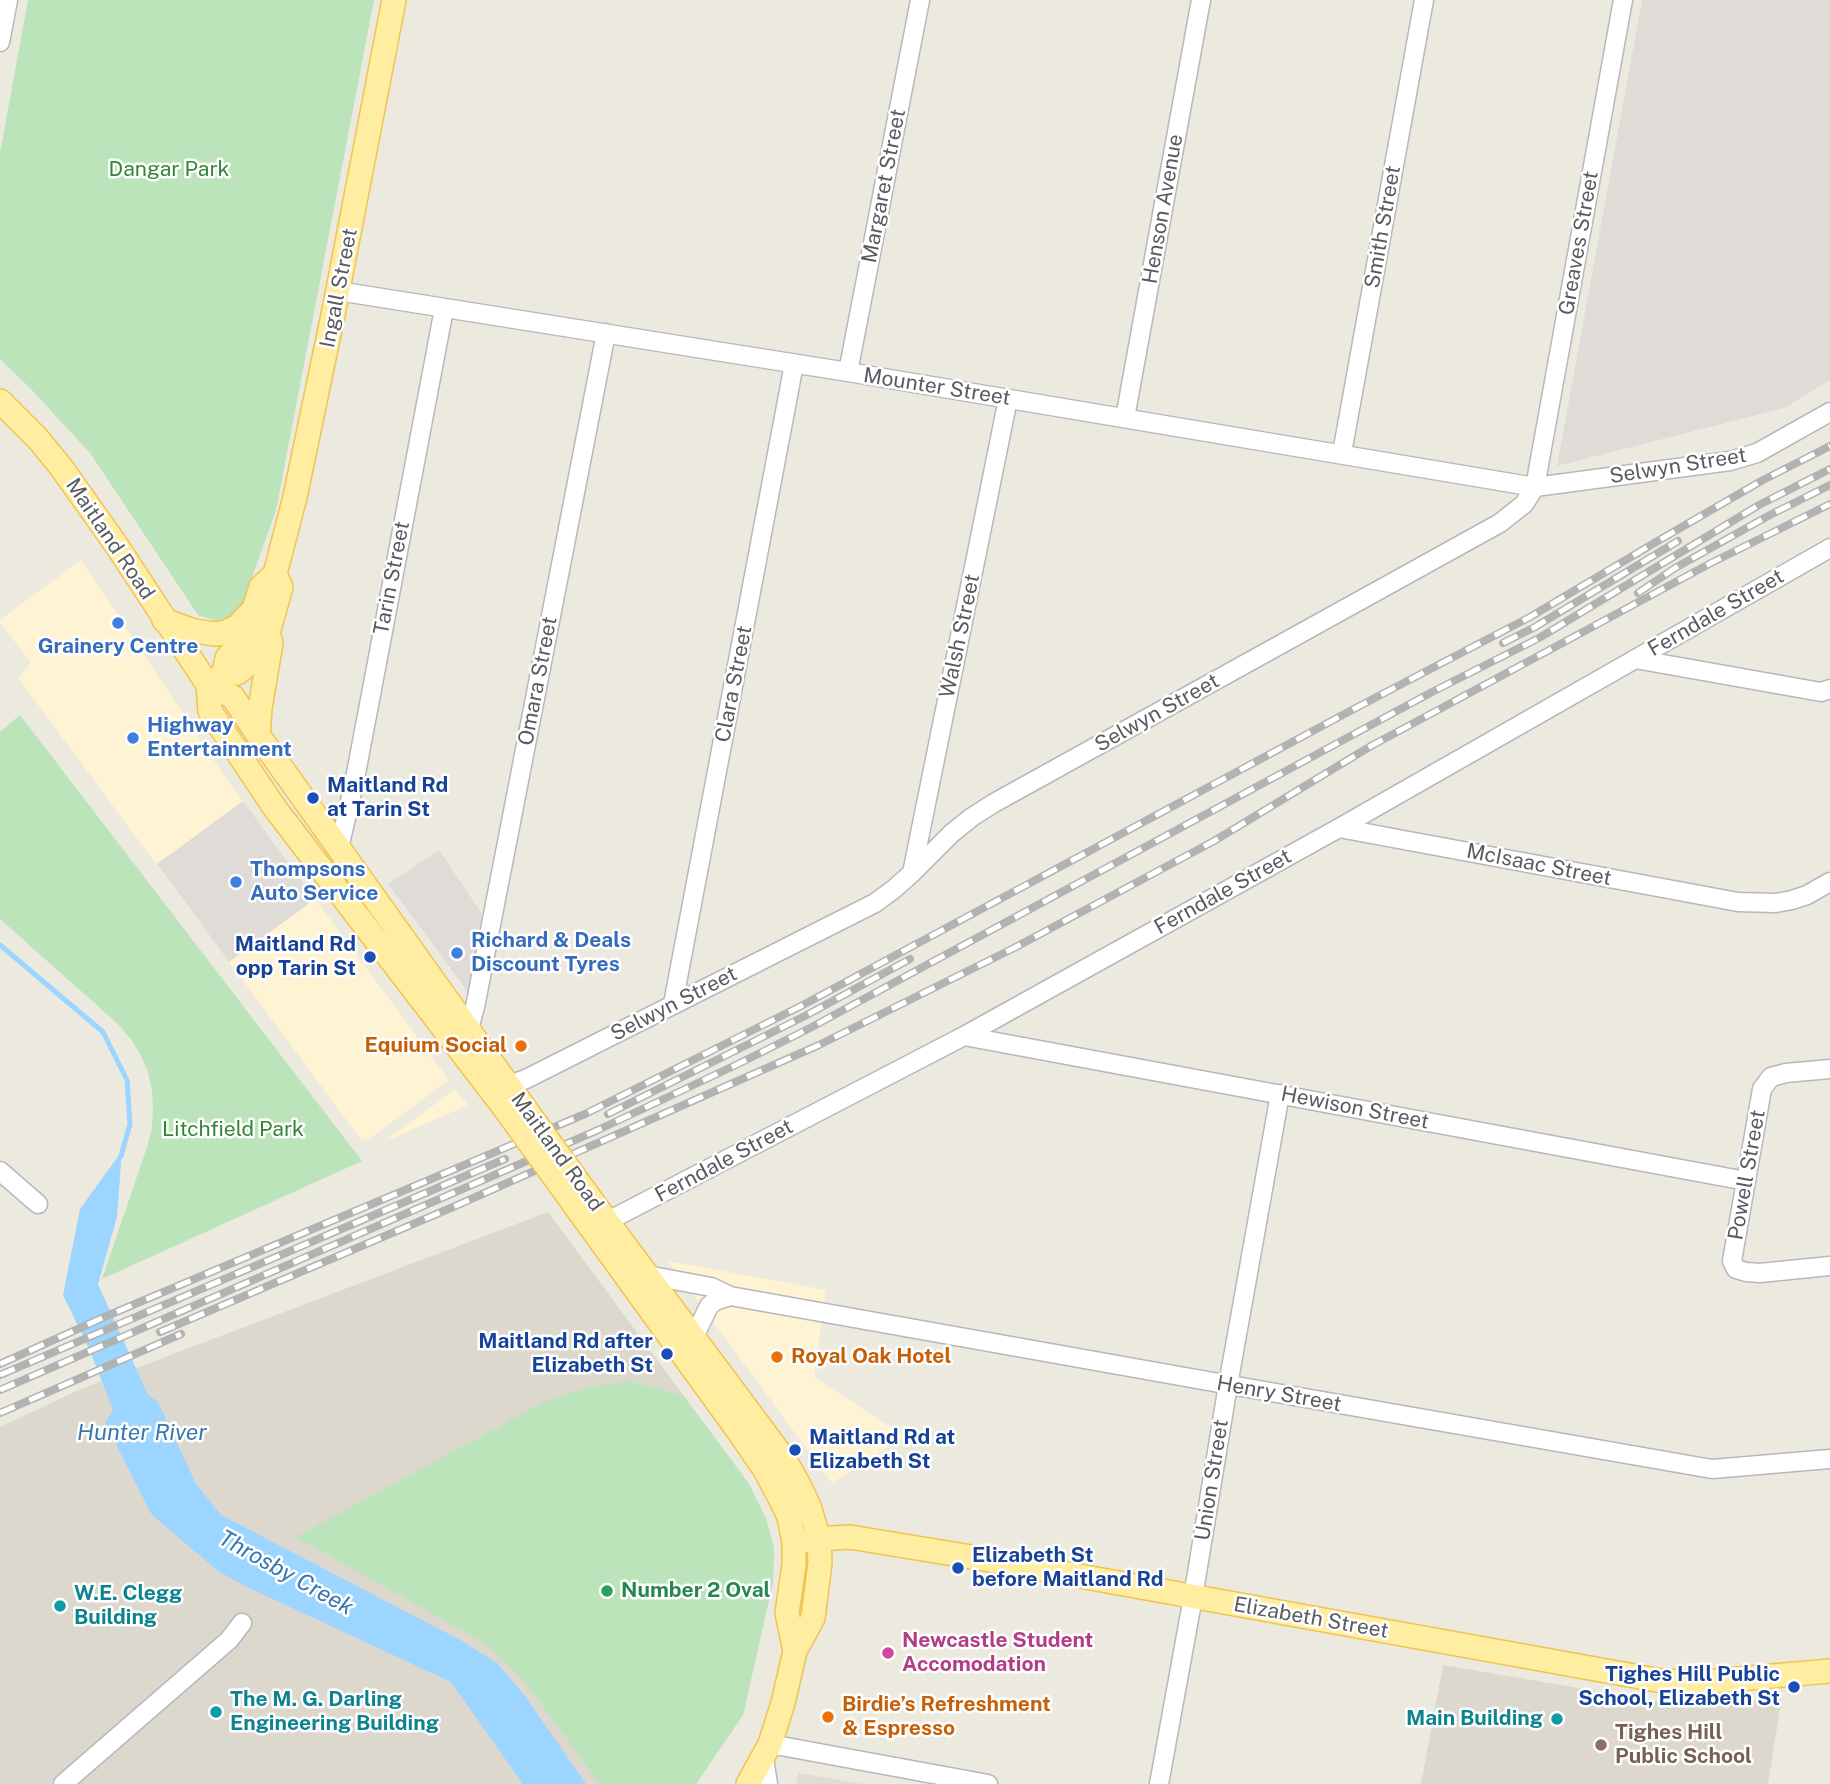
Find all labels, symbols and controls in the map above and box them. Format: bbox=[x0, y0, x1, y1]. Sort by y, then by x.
street label: Margaret Street bbox=[857, 107, 911, 265]
street label: Henson Avenue bbox=[1137, 132, 1189, 286]
park label: Dangar Park bbox=[109, 157, 229, 183]
street label: Smith Street bbox=[1360, 164, 1406, 290]
street label: Greaves Street bbox=[1554, 169, 1604, 317]
street label: Ingall Street bbox=[315, 226, 363, 350]
street label: Mounter Street bbox=[862, 363, 1012, 411]
street label: Selwyn Street bbox=[1608, 443, 1748, 489]
street label: Maitland Road bbox=[60, 474, 160, 604]
street label: Tarin Street bbox=[369, 519, 415, 637]
street label: Ferndale Street bbox=[1644, 564, 1788, 662]
street label: Walsh Street bbox=[935, 572, 985, 700]
street label: Omara Street bbox=[513, 614, 563, 748]
marker: Grainery Centre bbox=[110, 615, 126, 631]
street label: Clara Street bbox=[710, 624, 758, 744]
place label: Grainery Centre bbox=[38, 634, 198, 660]
street label: Selwyn Street bbox=[1090, 668, 1224, 758]
place label: Highway Entertainment bbox=[147, 713, 292, 763]
marker: Highway Entertainment bbox=[125, 730, 141, 746]
place label: Maitland Rd at Tarin St bbox=[327, 773, 448, 823]
marker: Maitland Rd at Tarin St bbox=[305, 790, 321, 806]
street label: McIsaac Street bbox=[1464, 839, 1614, 891]
street label: Ferndale Street bbox=[1150, 844, 1296, 940]
place label: Thompsons Auto Service bbox=[250, 857, 378, 907]
marker: Thompsons Auto Service bbox=[228, 874, 244, 890]
place label: Richard & Deals Discount Tyres bbox=[471, 928, 631, 978]
place label: Maitland Rd opp Tarin St bbox=[235, 932, 356, 982]
marker: Richard & Deals Discount Tyres bbox=[449, 945, 465, 961]
marker: Maitland Rd opp Tarin St bbox=[362, 949, 378, 965]
street label: Selwyn Street bbox=[607, 961, 741, 1047]
place label: Equium Social bbox=[364, 1033, 507, 1059]
marker: Equium Social bbox=[513, 1038, 529, 1054]
street label: Hewison Street bbox=[1279, 1081, 1431, 1135]
street label: Maitland Road bbox=[505, 1088, 609, 1216]
street label: Powell Street bbox=[1723, 1108, 1771, 1242]
street label: Ferndale Street bbox=[651, 1114, 797, 1208]
park label: Litchfield Park bbox=[162, 1117, 304, 1143]
place label: Maitland Rd after Elizabeth St bbox=[478, 1329, 653, 1379]
place label: Royal Oak Hotel bbox=[791, 1344, 951, 1370]
marker: Maitland Rd after Elizabeth St bbox=[659, 1346, 675, 1362]
marker: Royal Oak Hotel bbox=[769, 1349, 785, 1365]
street label: Henry Street bbox=[1215, 1371, 1343, 1417]
street label: Union Street bbox=[1190, 1418, 1234, 1542]
water label: Hunter River bbox=[77, 1419, 207, 1447]
place label: Maitland Rd at Elizabeth St bbox=[809, 1425, 955, 1475]
marker: Maitland Rd at Elizabeth St bbox=[787, 1442, 803, 1458]
water label: Throsby Creek bbox=[214, 1525, 358, 1621]
place label: Elizabeth St before Maitland Rd bbox=[972, 1543, 1164, 1593]
marker: Elizabeth St before Maitland Rd bbox=[950, 1560, 966, 1576]
place label: Number 2 Oval bbox=[621, 1578, 770, 1604]
place label: W.E. Clegg Building bbox=[74, 1581, 182, 1631]
marker: Number 2 Oval bbox=[599, 1583, 615, 1599]
street label: Elizabeth Street bbox=[1232, 1592, 1390, 1644]
marker: W.E. Clegg Building bbox=[52, 1598, 68, 1614]
place label: Newcastle Student Accomodation bbox=[902, 1628, 1093, 1678]
marker: Newcastle Student Accomodation bbox=[880, 1645, 896, 1661]
place label: Tighes Hill Public School, Elizabeth St bbox=[1578, 1662, 1780, 1712]
marker: Tighes Hill Public School, Elizabeth St bbox=[1786, 1679, 1802, 1695]
place label: The M. G. Darling Engineering Building bbox=[230, 1687, 439, 1737]
place label: Birdie’s Refreshment & Espresso bbox=[842, 1692, 1051, 1742]
marker: The M. G. Darling Engineering Building bbox=[208, 1704, 224, 1720]
place label: Main Building bbox=[1406, 1706, 1543, 1732]
marker: Birdie’s Refreshment & Espresso bbox=[820, 1709, 836, 1725]
marker: Main Building bbox=[1549, 1711, 1565, 1727]
place label: Tighes Hill Public School bbox=[1615, 1720, 1752, 1770]
marker: Tighes Hill Public School bbox=[1593, 1737, 1609, 1753]

